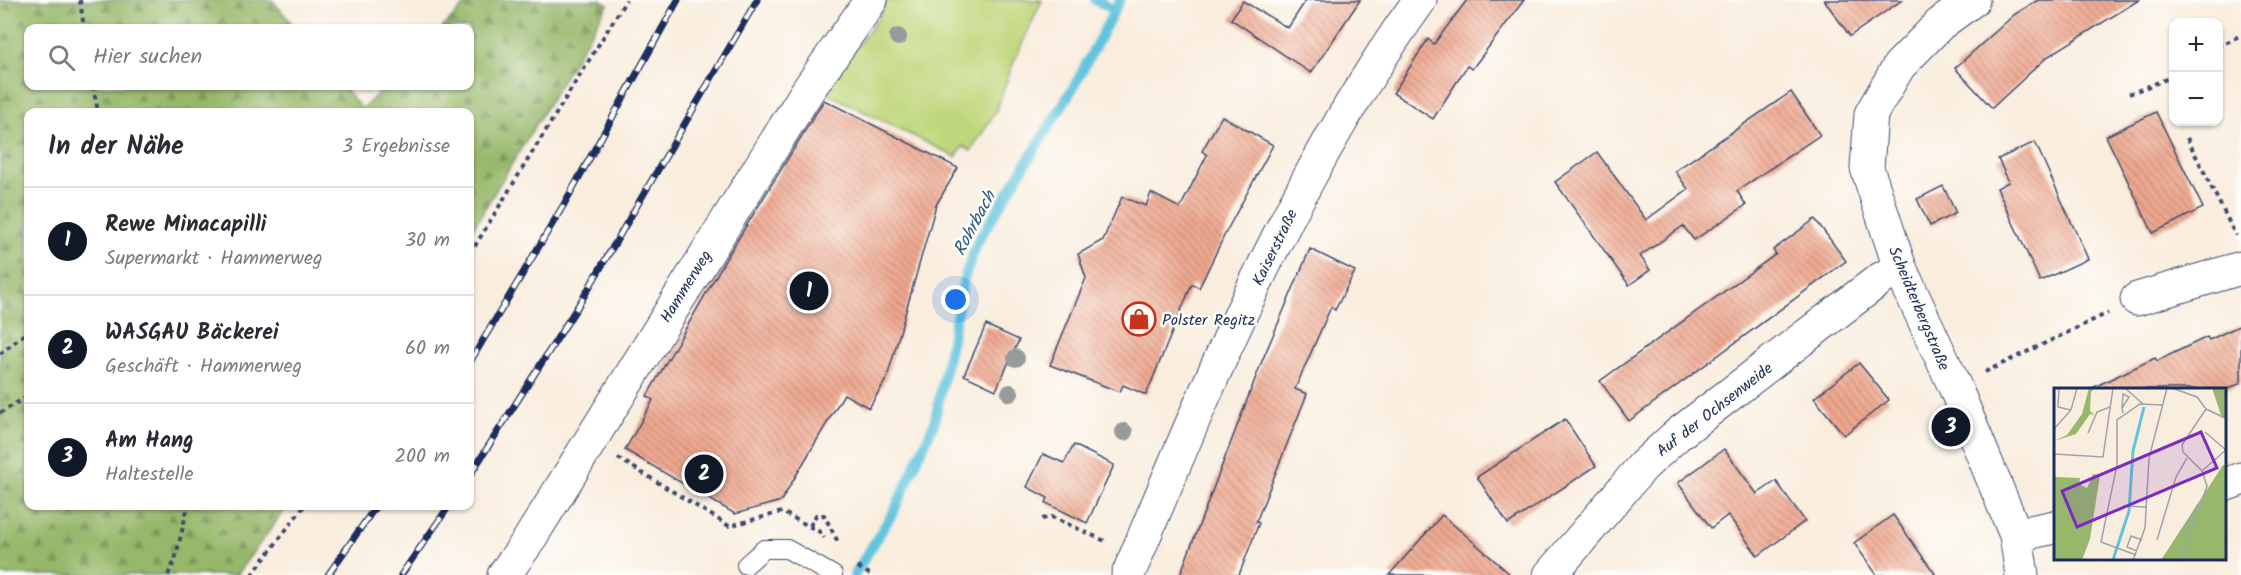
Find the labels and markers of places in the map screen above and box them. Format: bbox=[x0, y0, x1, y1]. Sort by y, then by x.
pin: 1 bbox=[790, 268, 828, 314]
shop icon: Polster Regitz bbox=[1121, 301, 1157, 337]
place label: Polster Regitz bbox=[1162, 308, 1255, 333]
pin: 3 bbox=[1932, 404, 1970, 450]
pin: 2 bbox=[684, 452, 724, 496]

